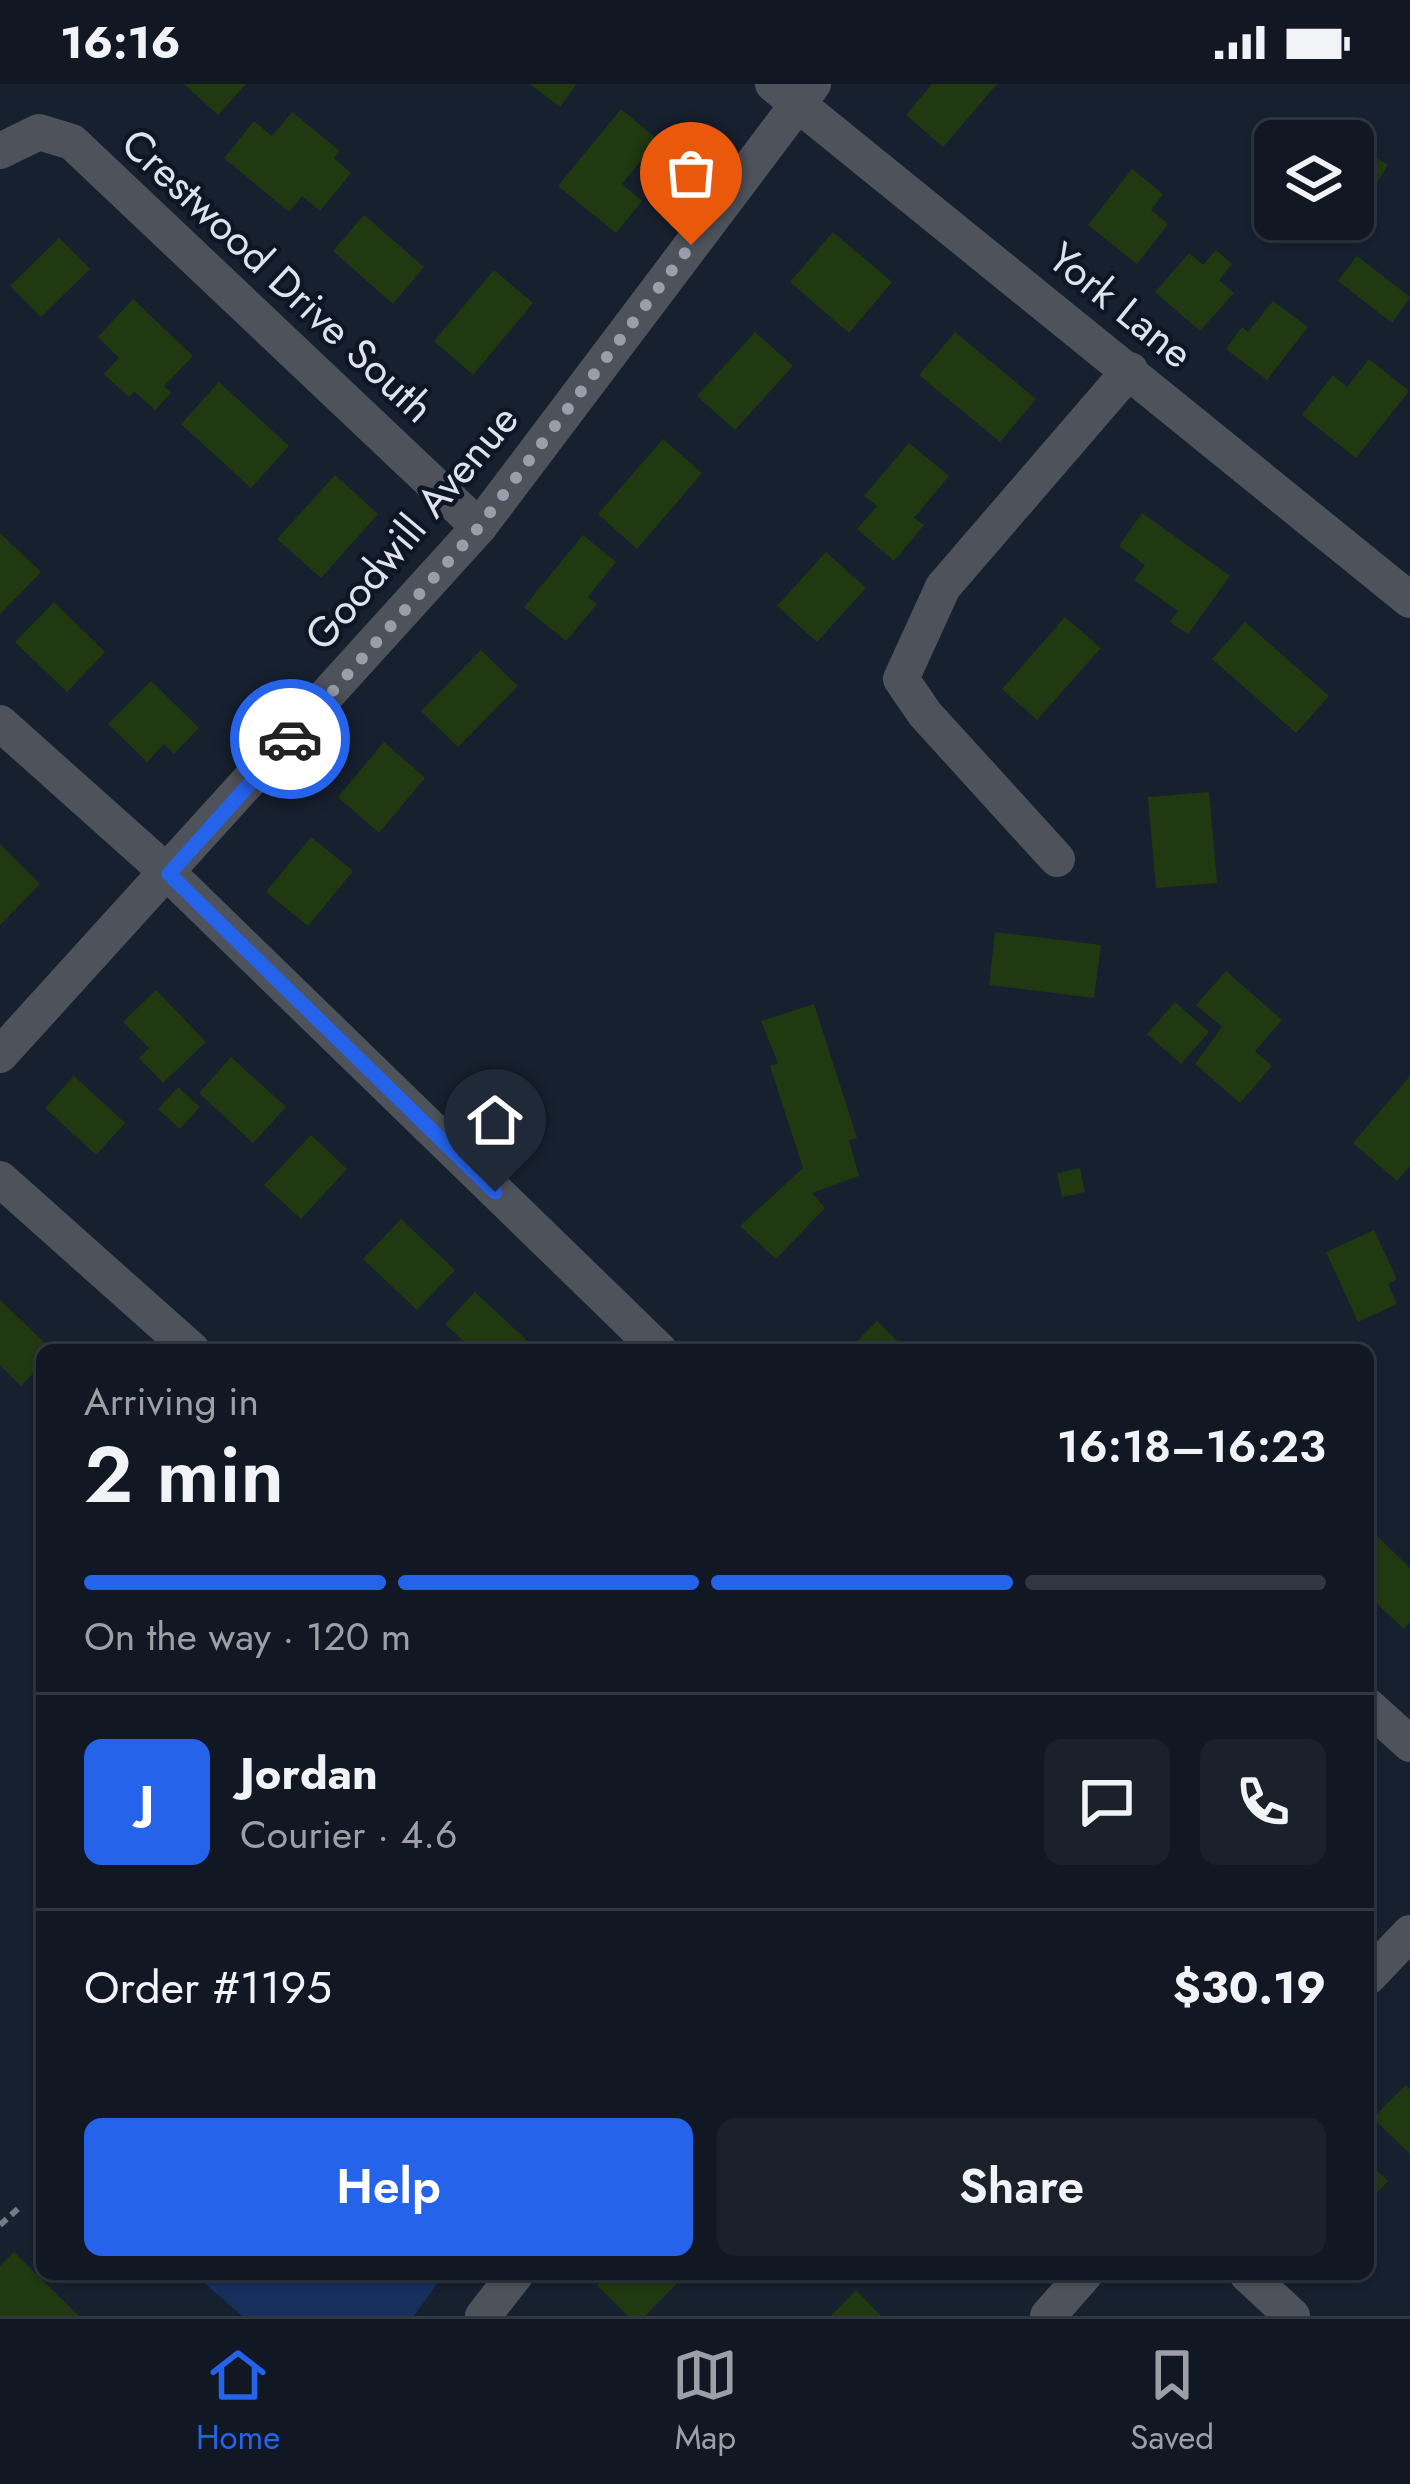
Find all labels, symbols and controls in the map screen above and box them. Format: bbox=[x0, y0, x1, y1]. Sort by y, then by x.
text: 16:16 bbox=[60, 10, 181, 75]
street label: Crestwood Drive South bbox=[108, 114, 448, 437]
map controls bbox=[1254, 120, 1374, 240]
button: layers bbox=[1254, 120, 1374, 240]
pin bbox=[640, 122, 742, 245]
icon: bag bbox=[658, 140, 724, 206]
street label: York Lane bbox=[1035, 228, 1206, 383]
street label: Goodwill Avenue bbox=[290, 391, 533, 664]
courier bbox=[230, 679, 350, 799]
icon: car bbox=[257, 706, 323, 772]
pin bbox=[444, 1069, 546, 1192]
icon: home bbox=[462, 1087, 528, 1153]
text: Arriving in bbox=[84, 1373, 259, 1430]
text: 16:18–16:23 bbox=[1057, 1414, 1326, 1479]
text: 2 min bbox=[84, 1419, 284, 1531]
text: On the way · 120 m bbox=[84, 1608, 411, 1665]
button: chat bbox=[1044, 1739, 1170, 1865]
button: phone bbox=[1200, 1739, 1326, 1865]
text: Jordan bbox=[240, 1741, 378, 1806]
text: J bbox=[140, 1769, 154, 1834]
text: Courier · 4.6 bbox=[240, 1806, 457, 1863]
text: Order #1195 bbox=[84, 1955, 332, 2020]
text: $30.19 bbox=[1173, 1955, 1326, 2020]
button: Help bbox=[84, 2118, 693, 2256]
button: Share bbox=[717, 2118, 1326, 2256]
tab: Home bbox=[196, 2342, 280, 2461]
tab: Map bbox=[672, 2342, 738, 2461]
tab: Saved bbox=[1130, 2342, 1214, 2461]

